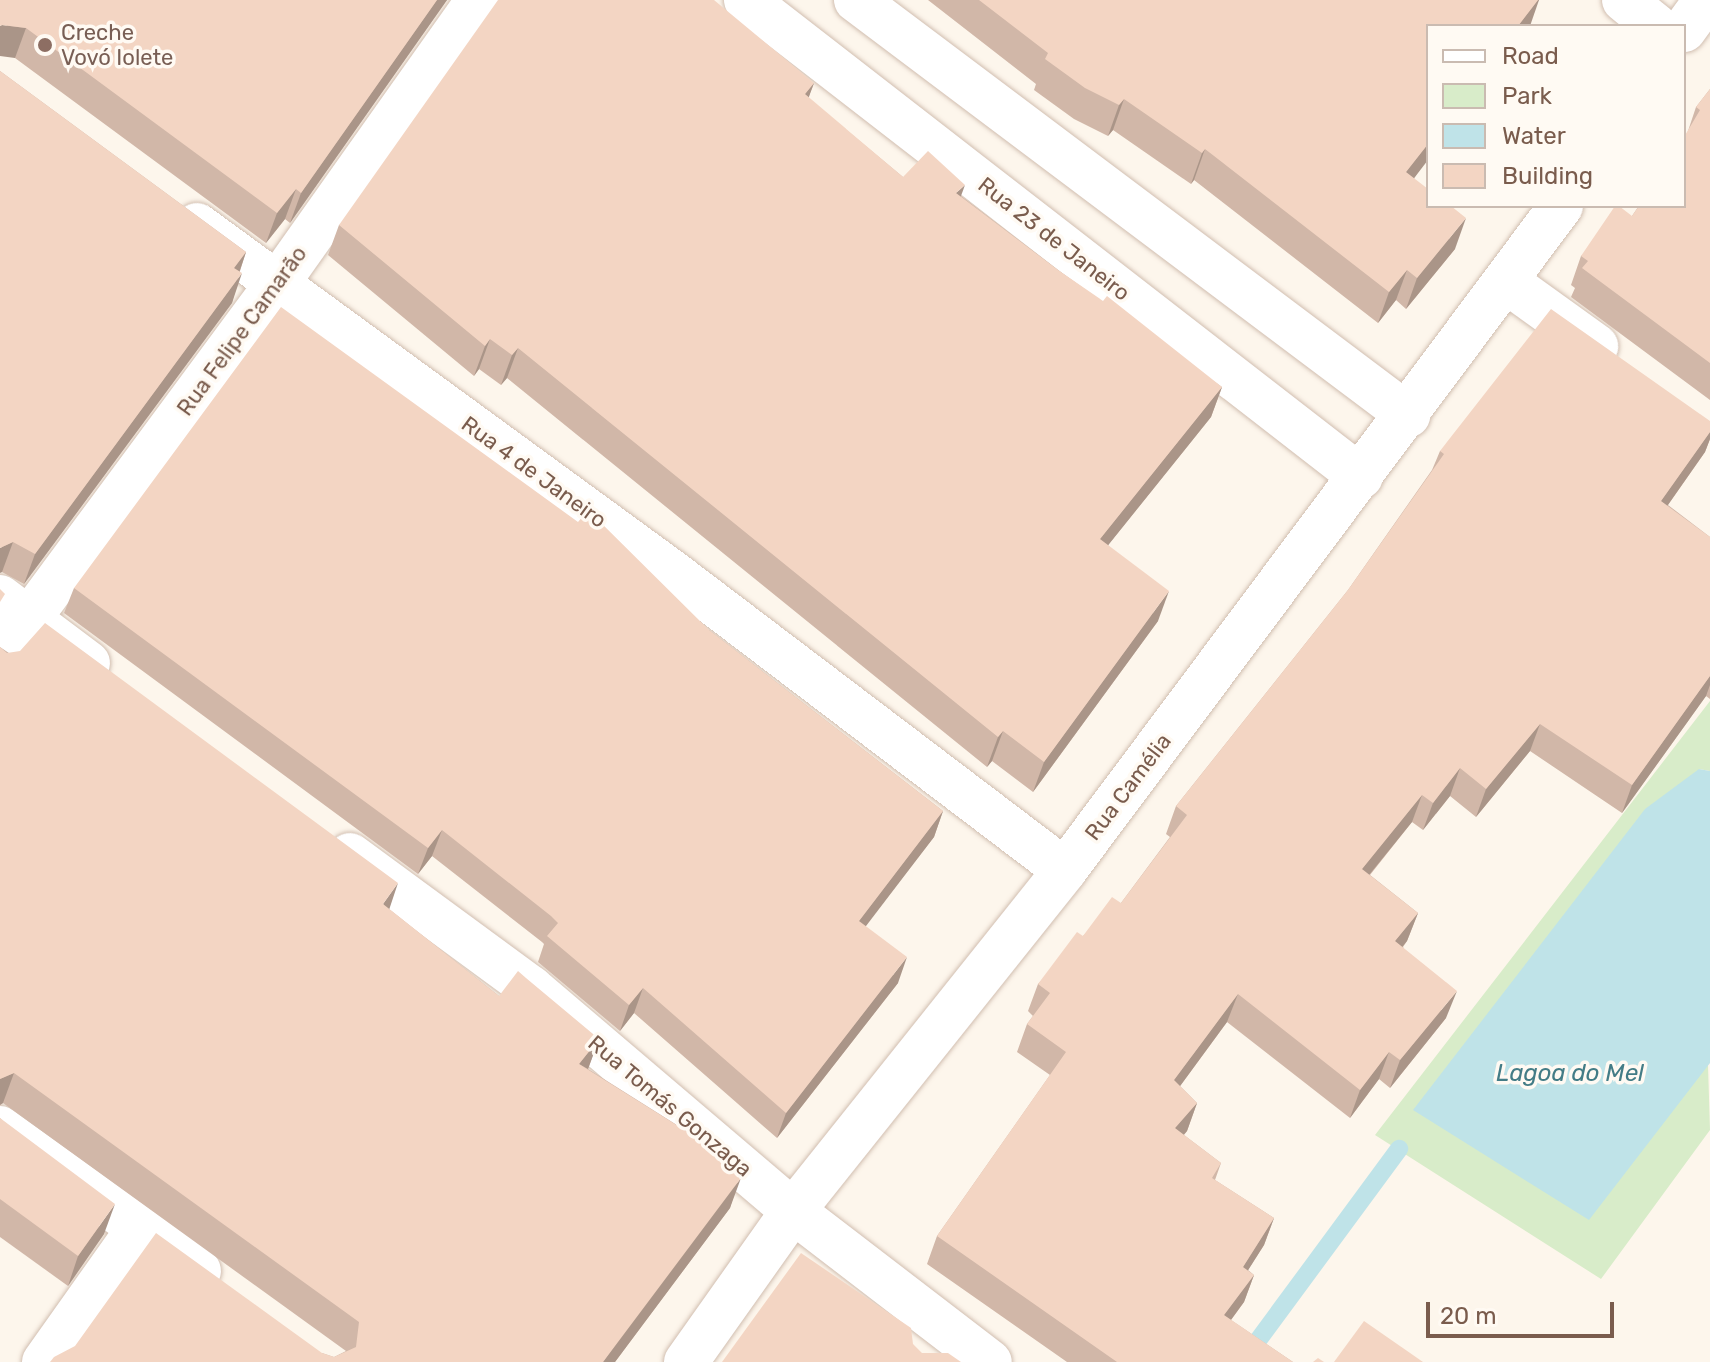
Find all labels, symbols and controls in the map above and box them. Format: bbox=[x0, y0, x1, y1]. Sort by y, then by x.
place label: Creche Vovó Iolete bbox=[61, 19, 173, 70]
legend bbox=[1426, 24, 1686, 208]
marker: Creche Vovó Iolete bbox=[36, 36, 54, 54]
text: Road bbox=[1502, 42, 1559, 70]
text: Park bbox=[1502, 82, 1552, 110]
text: Water bbox=[1502, 122, 1566, 150]
text: Building bbox=[1502, 162, 1593, 190]
street label: Rua 23 de Janeiro bbox=[973, 172, 1135, 306]
street label: Rua Felipe Camarão bbox=[172, 241, 312, 421]
street label: Rua 4 de Janeiro bbox=[456, 411, 612, 533]
street label: Rua Camélia bbox=[1079, 728, 1177, 846]
street label: Rua Tomás Gonzaga bbox=[582, 1030, 758, 1182]
water label: Lagoa do Mel bbox=[1496, 1060, 1644, 1088]
scale bar bbox=[1430, 1286, 1618, 1336]
text: 20 m bbox=[1440, 1302, 1497, 1330]

